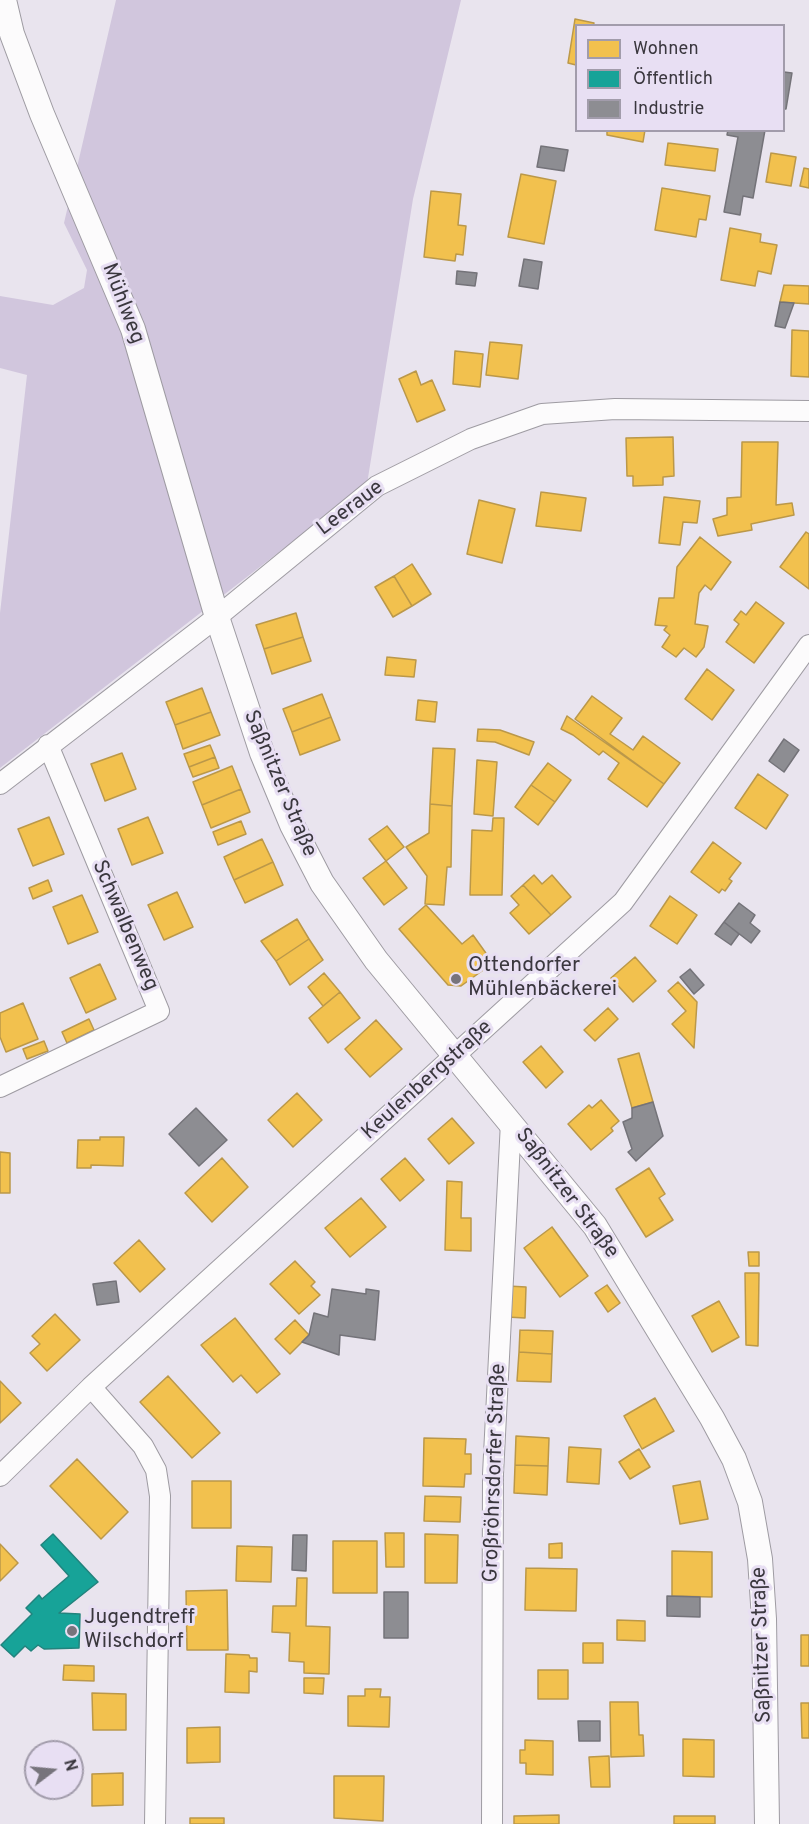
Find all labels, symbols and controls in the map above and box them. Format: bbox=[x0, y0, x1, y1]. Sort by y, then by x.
legend bbox=[575, 24, 785, 132]
text: Wohnen bbox=[633, 38, 699, 61]
text: Öffentlich bbox=[633, 68, 713, 91]
text: Industrie bbox=[633, 98, 704, 121]
street label: Mühlweg bbox=[95, 260, 149, 348]
street label: Leeraue bbox=[313, 476, 389, 542]
street label: Saßnitzer Straße bbox=[237, 707, 321, 861]
street label: Schwalbenweg bbox=[85, 857, 163, 995]
place label: Ottendorfer Mühlenbäckerei bbox=[468, 954, 617, 1004]
marker: Ottendorfer Mühlenbäckerei bbox=[449, 972, 463, 986]
street label: Keulenbergstraße bbox=[358, 1016, 498, 1146]
street label: Saßnitzer Straße bbox=[509, 1124, 623, 1264]
street label: Großröhrsdorfer Straße bbox=[480, 1363, 512, 1583]
street label: Saßnitzer Straße bbox=[748, 1566, 778, 1724]
place label: Jugendtreff Wilschdorf bbox=[84, 1606, 195, 1656]
marker: Jugendtreff Wilschdorf bbox=[65, 1624, 79, 1638]
north arrow bbox=[24, 1740, 84, 1800]
text: N bbox=[58, 1757, 81, 1774]

